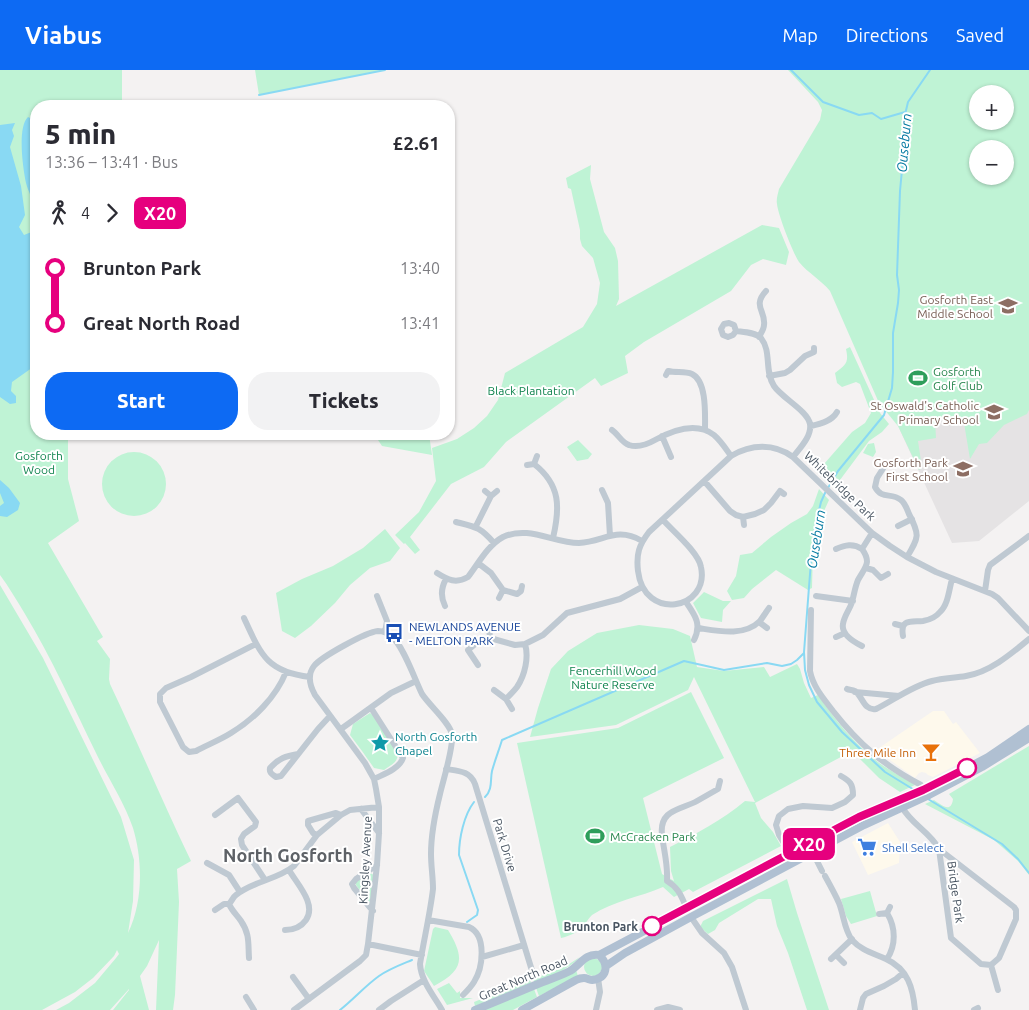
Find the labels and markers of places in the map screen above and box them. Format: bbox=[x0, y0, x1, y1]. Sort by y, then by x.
place label: Gosforth East Middle School bbox=[917, 293, 993, 320]
school or university icon: Gosforth East Middle School bbox=[997, 295, 1019, 317]
place label: Gosforth Golf Club bbox=[933, 365, 983, 392]
sports icon: Gosforth Golf Club bbox=[907, 367, 929, 389]
place label: St Oswald's Catholic Primary School bbox=[870, 399, 979, 426]
school or university icon: St Oswald's Catholic Primary School bbox=[983, 401, 1005, 423]
place label: Gosforth Park First School bbox=[874, 456, 948, 483]
school or university icon: Gosforth Park First School bbox=[952, 458, 974, 480]
place label: NEWLANDS AVENUE - MELTON PARK bbox=[409, 620, 521, 647]
bus stop icon: NEWLANDS AVENUE - MELTON PARK bbox=[383, 622, 405, 644]
place label: North Gosforth Chapel bbox=[395, 730, 477, 757]
place icon: North Gosforth Chapel bbox=[369, 732, 391, 754]
bar icon: Three Mile Inn bbox=[920, 741, 942, 763]
place label: Three Mile Inn bbox=[839, 746, 916, 759]
unlabelled marker bbox=[957, 758, 977, 778]
sports icon: McCracken Park bbox=[584, 825, 606, 847]
place label: McCracken Park bbox=[610, 830, 696, 843]
supermarket icon: Shell Select bbox=[856, 836, 878, 858]
place label: Shell Select bbox=[882, 841, 944, 854]
marker: Brunton Park bbox=[642, 916, 662, 936]
place label: Brunton Park bbox=[563, 920, 638, 933]

